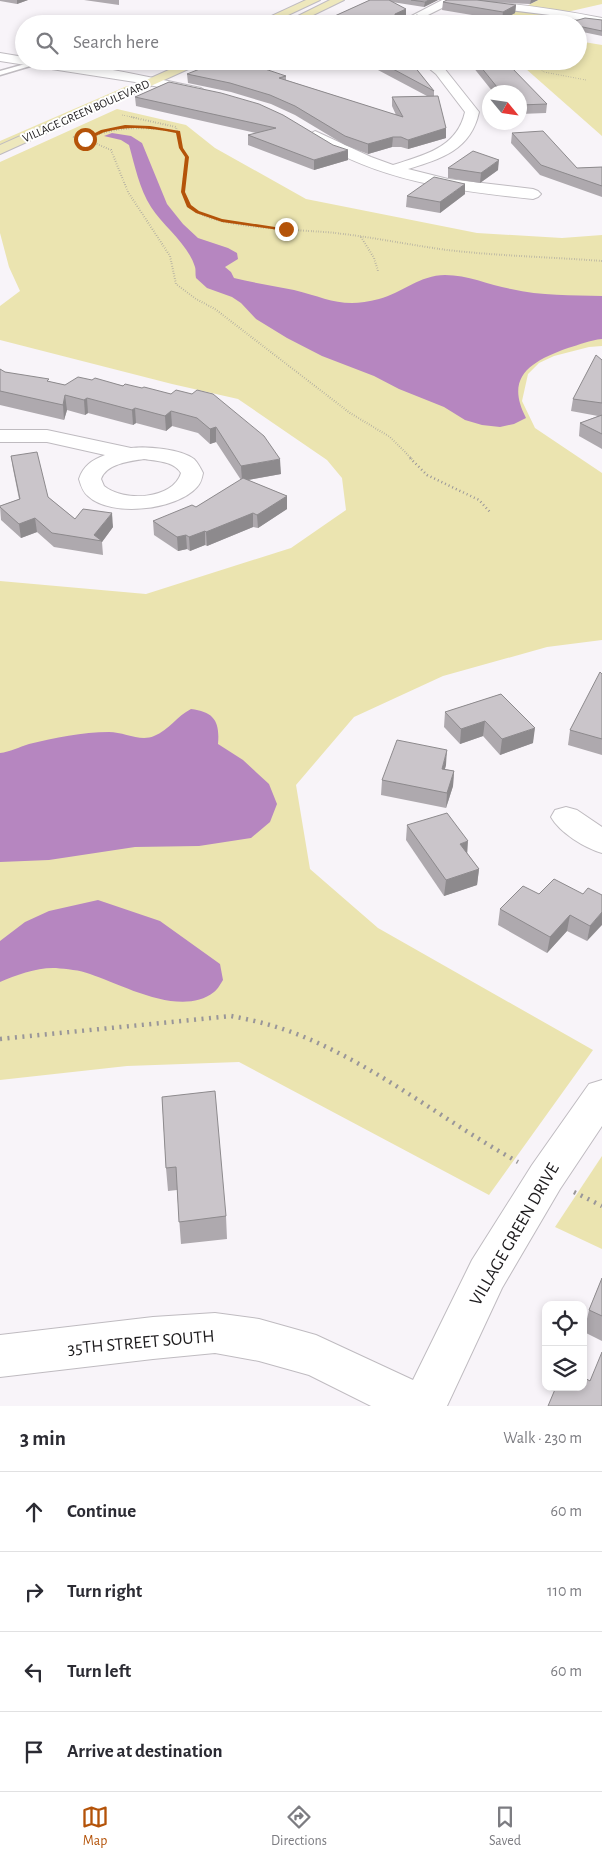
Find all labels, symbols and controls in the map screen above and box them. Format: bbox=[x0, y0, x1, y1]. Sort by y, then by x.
search box bbox=[15, 15, 587, 70]
icon: search bbox=[33, 29, 61, 57]
text: Search here bbox=[73, 33, 159, 52]
street label: VILLAGE GREEN BOULEVARD bbox=[21, 77, 151, 144]
north arrow bbox=[482, 85, 527, 130]
route start bbox=[74, 128, 97, 151]
route end bbox=[275, 218, 298, 241]
street label: VILLAGE GREEN DRIVE bbox=[467, 1160, 563, 1309]
map controls bbox=[542, 1301, 587, 1391]
button: locate bbox=[542, 1301, 587, 1346]
street label: 35TH STREET SOUTH bbox=[67, 1328, 215, 1358]
button: layers bbox=[542, 1346, 587, 1391]
text: 3 min bbox=[20, 1428, 66, 1449]
text: Walk · 230 m bbox=[503, 1430, 582, 1446]
icon: ahead bbox=[20, 1498, 48, 1526]
text: Continue bbox=[67, 1502, 136, 1521]
text: 60 m bbox=[551, 1503, 582, 1519]
icon: right bbox=[20, 1578, 48, 1606]
text: Turn right bbox=[67, 1582, 142, 1601]
text: 110 m bbox=[547, 1583, 582, 1599]
icon: left bbox=[20, 1658, 48, 1686]
text: Turn left bbox=[67, 1662, 131, 1681]
text: 60 m bbox=[551, 1663, 582, 1679]
icon: arrive bbox=[20, 1738, 48, 1766]
text: Arrive at destination bbox=[67, 1742, 223, 1761]
tab: Map bbox=[81, 1803, 109, 1850]
tab: Directions bbox=[271, 1803, 327, 1850]
tab: Saved bbox=[489, 1803, 521, 1850]

